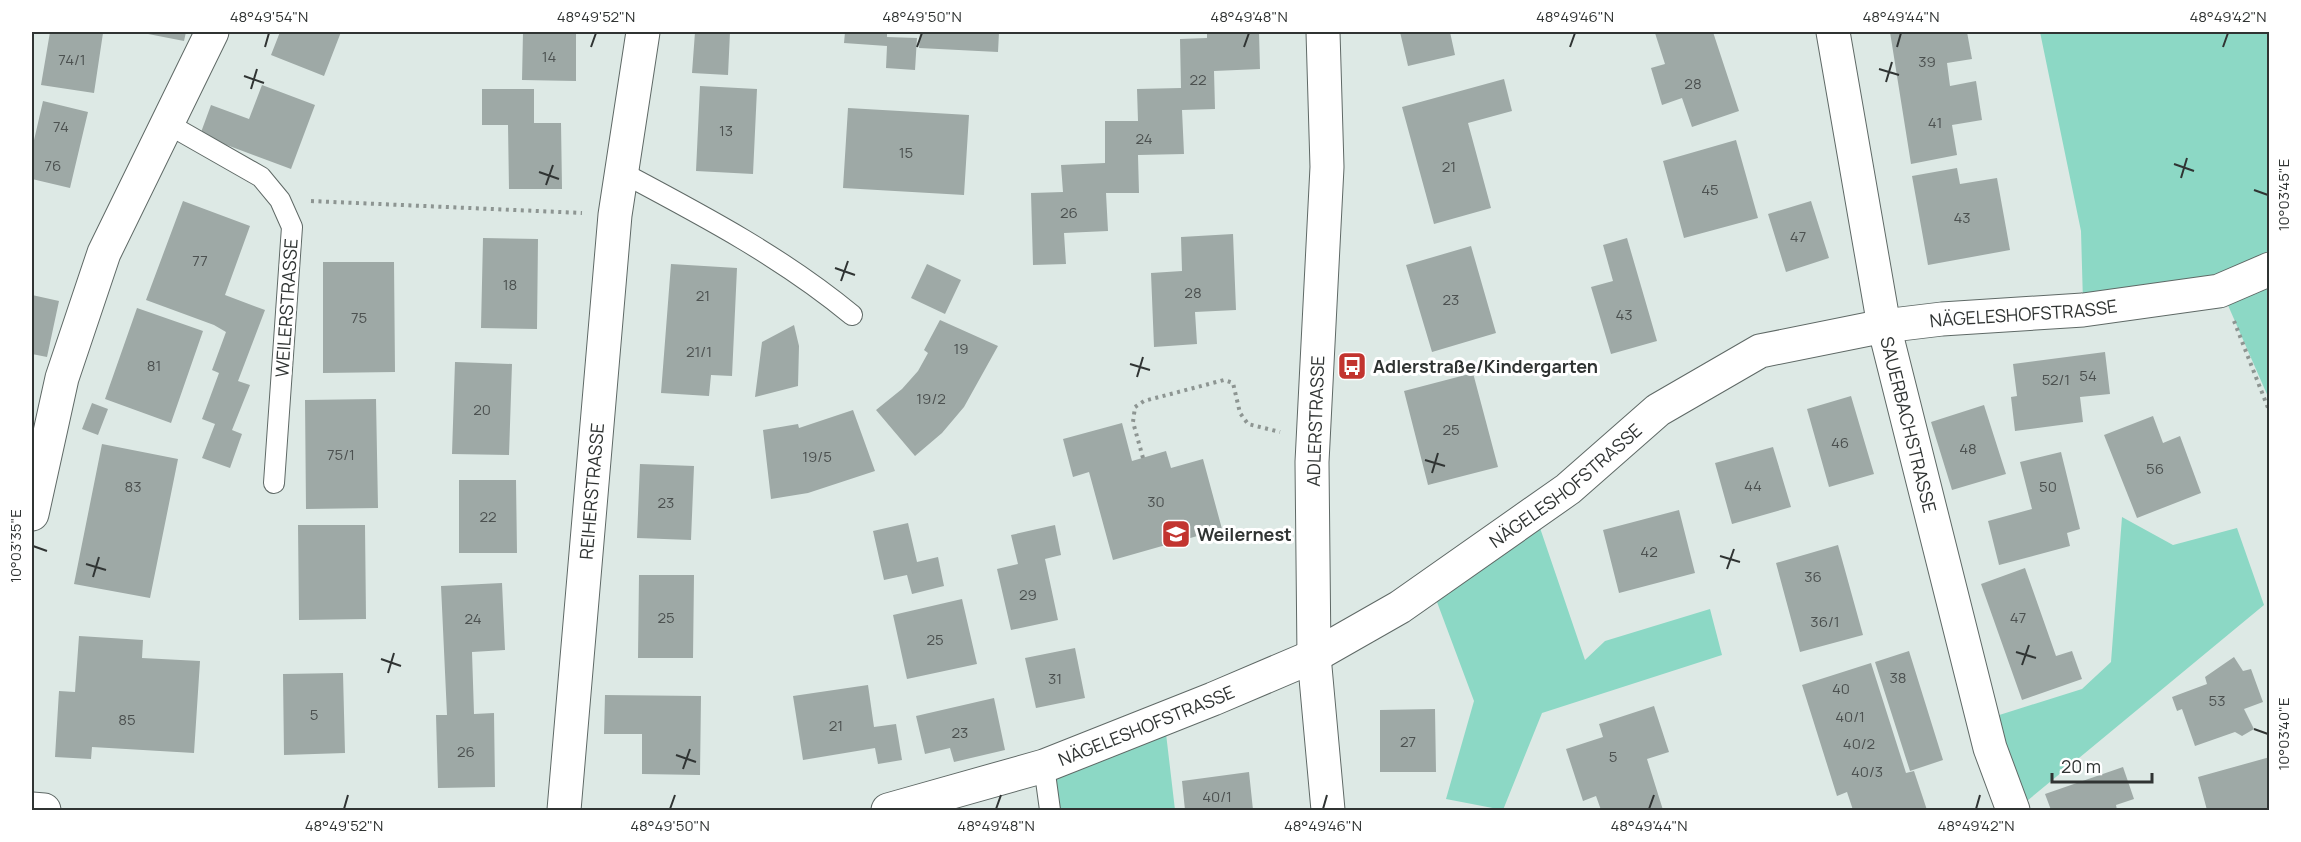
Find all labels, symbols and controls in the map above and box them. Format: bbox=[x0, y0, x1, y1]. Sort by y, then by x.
text: 48°49'54"N bbox=[230, 6, 308, 27]
text: 48°49'52"N bbox=[557, 6, 635, 27]
text: 48°49'50"N bbox=[882, 6, 962, 27]
text: 48°49'48"N bbox=[1210, 6, 1288, 27]
text: 48°49'46"N bbox=[1536, 6, 1614, 27]
text: 48°49'44"N bbox=[1862, 6, 1940, 27]
text: 48°49'42"N bbox=[2189, 6, 2267, 27]
house number: 14 bbox=[542, 46, 556, 67]
house number: 74/1 bbox=[58, 49, 86, 70]
house number: 39 bbox=[1918, 51, 1936, 72]
house number: 22 bbox=[1189, 69, 1207, 90]
house number: 28 bbox=[1684, 73, 1702, 94]
house number: 41 bbox=[1928, 112, 1942, 133]
house number: 74 bbox=[53, 116, 69, 137]
house number: 13 bbox=[719, 120, 733, 141]
house number: 24 bbox=[1135, 128, 1153, 149]
house number: 15 bbox=[899, 142, 913, 163]
house number: 76 bbox=[45, 155, 61, 176]
house number: 21 bbox=[1442, 156, 1456, 177]
text: 10°03'45"E bbox=[2273, 159, 2294, 231]
house number: 45 bbox=[1701, 179, 1719, 200]
house number: 26 bbox=[1060, 202, 1078, 223]
house number: 43 bbox=[1953, 207, 1971, 228]
house number: 47 bbox=[1790, 226, 1806, 247]
street label: WEILERSTRASSE bbox=[269, 238, 303, 378]
house number: 77 bbox=[192, 250, 208, 271]
house number: 18 bbox=[503, 274, 517, 295]
house number: 28 bbox=[1184, 282, 1202, 303]
house number: 21 bbox=[696, 285, 710, 306]
house number: 23 bbox=[1443, 289, 1459, 310]
street label: NÄGELESHOFSTRASSE bbox=[1928, 293, 2119, 332]
house number: 43 bbox=[1615, 304, 1633, 325]
house number: 75 bbox=[351, 307, 367, 328]
street label: SAUERBACHSTRASSE bbox=[1875, 334, 1942, 515]
house number: 19 bbox=[953, 338, 969, 359]
house number: 21/1 bbox=[686, 341, 712, 362]
bus stop icon: Adlerstraße/Kindergarten bbox=[1336, 350, 1368, 382]
place label: Adlerstraße/Kindergarten bbox=[1373, 354, 1598, 378]
house number: 81 bbox=[147, 355, 161, 376]
street label: ADLERSTRASSE bbox=[1301, 355, 1329, 487]
house number: 54 bbox=[2079, 365, 2097, 386]
house number: 52/1 bbox=[2042, 369, 2070, 390]
house number: 19/2 bbox=[916, 388, 946, 409]
house number: 20 bbox=[473, 399, 491, 420]
street label: NÄGELESHOFSTRASSE bbox=[1484, 418, 1647, 553]
house number: 25 bbox=[1442, 419, 1460, 440]
street label: REIHERSTRASSE bbox=[574, 422, 609, 560]
house number: 46 bbox=[1831, 432, 1849, 453]
house number: 48 bbox=[1959, 438, 1977, 459]
house number: 75/1 bbox=[327, 444, 355, 465]
house number: 19/5 bbox=[802, 446, 832, 467]
house number: 56 bbox=[2146, 458, 2164, 479]
house number: 44 bbox=[1744, 475, 1762, 496]
house number: 83 bbox=[124, 476, 142, 497]
house number: 50 bbox=[2039, 476, 2057, 497]
house number: 30 bbox=[1147, 491, 1165, 512]
house number: 23 bbox=[658, 492, 674, 513]
house number: 22 bbox=[479, 506, 497, 527]
text: 10°03'35"E bbox=[5, 509, 26, 583]
school or university icon: Weilernest bbox=[1160, 518, 1192, 550]
place label: Weilernest bbox=[1197, 522, 1292, 546]
house number: 42 bbox=[1640, 541, 1658, 562]
house number: 36 bbox=[1804, 566, 1822, 587]
house number: 29 bbox=[1019, 584, 1037, 605]
house number: 25 bbox=[657, 607, 675, 628]
house number: 47 bbox=[2010, 607, 2026, 628]
house number: 24 bbox=[464, 608, 482, 629]
house number: 36/1 bbox=[1810, 611, 1840, 632]
house number: 25 bbox=[926, 629, 944, 650]
house number: 38 bbox=[1889, 667, 1907, 688]
house number: 31 bbox=[1048, 668, 1062, 689]
house number: 40 bbox=[1832, 678, 1850, 699]
street label: NÄGELESHOFSTRASSE bbox=[1054, 679, 1238, 771]
house number: 53 bbox=[2209, 690, 2225, 711]
text: 10°03'40"E bbox=[2273, 697, 2294, 771]
house number: 5 bbox=[310, 704, 318, 725]
house number: 40/1 bbox=[1835, 706, 1865, 727]
house number: 85 bbox=[118, 709, 136, 730]
house number: 21 bbox=[829, 715, 843, 736]
house number: 23 bbox=[952, 722, 968, 743]
house number: 27 bbox=[1400, 731, 1416, 752]
house number: 40/2 bbox=[1843, 733, 1875, 754]
house number: 26 bbox=[457, 741, 475, 762]
house number: 5 bbox=[1609, 746, 1617, 767]
scale bar bbox=[2052, 746, 2152, 784]
text: 20 m bbox=[2061, 754, 2101, 778]
house number: 40/3 bbox=[1851, 761, 1883, 782]
house number: 40/1 bbox=[1202, 786, 1232, 807]
text: 48°49'52"N bbox=[305, 815, 383, 836]
text: 48°49'50"N bbox=[630, 815, 710, 836]
text: 48°49'48"N bbox=[957, 815, 1035, 836]
text: 48°49'46"N bbox=[1284, 815, 1362, 836]
text: 48°49'44"N bbox=[1610, 815, 1688, 836]
text: 48°49'42"N bbox=[1937, 815, 2015, 836]

